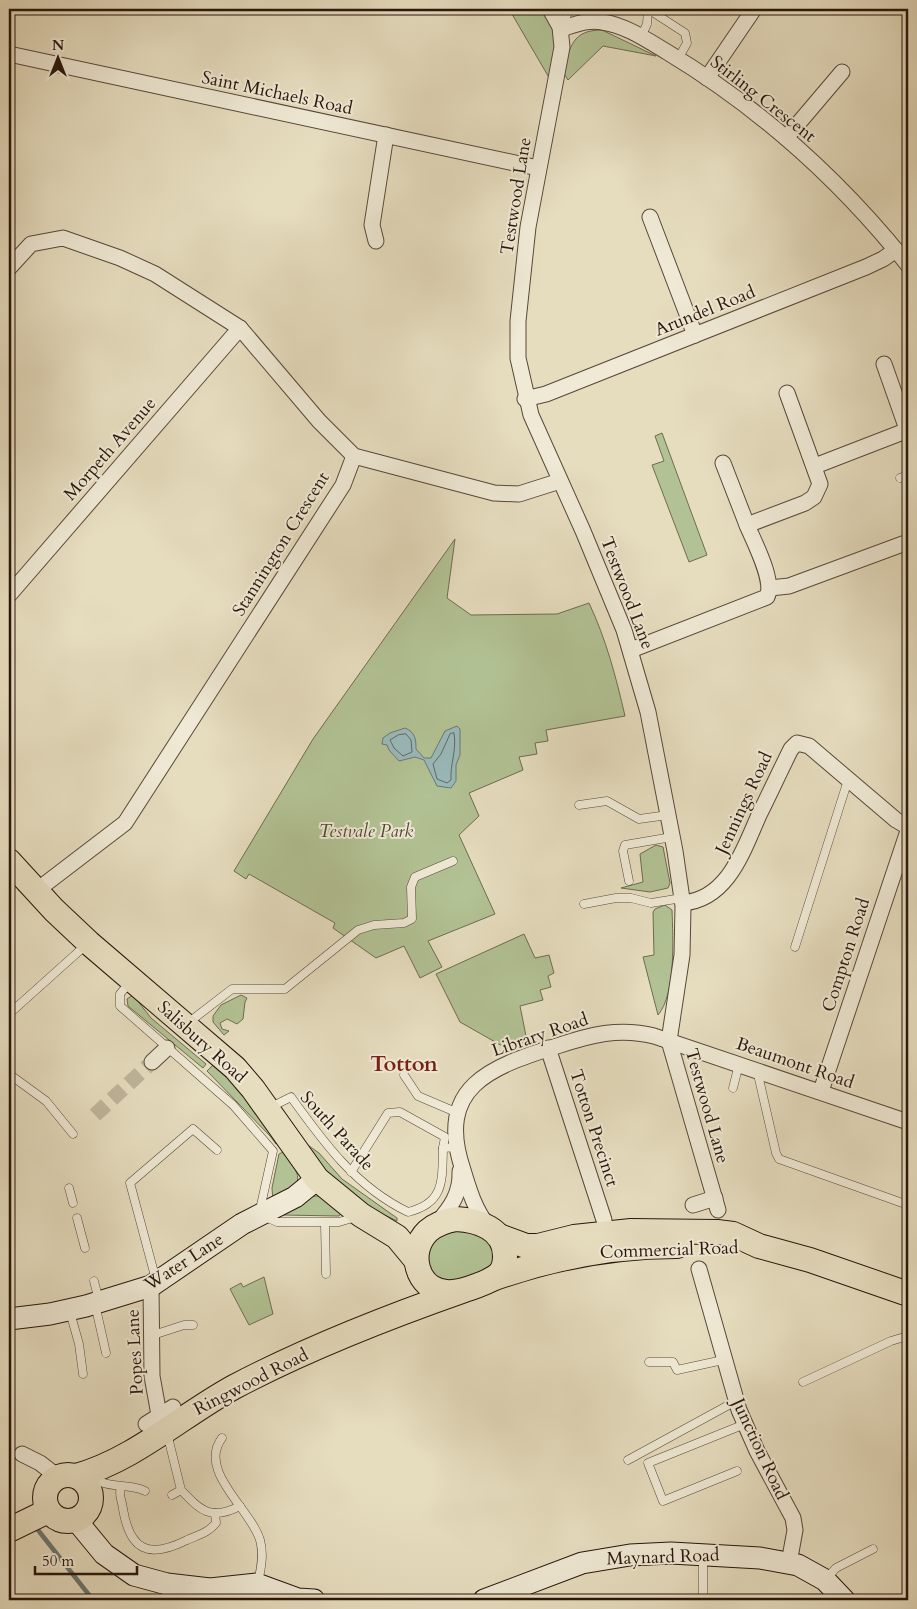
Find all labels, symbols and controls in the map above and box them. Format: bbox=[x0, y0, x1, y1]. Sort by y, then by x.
north arrow bbox=[32, 32, 82, 82]
text: N bbox=[52, 36, 64, 55]
street label: Stirling Crescent bbox=[705, 50, 821, 148]
street label: Saint Michaels Road bbox=[199, 65, 355, 121]
street label: Testwood Lane bbox=[494, 136, 538, 256]
street label: Arundel Road bbox=[651, 279, 759, 342]
street label: Morpeth Avenue bbox=[58, 392, 162, 506]
street label: Stannington Crescent bbox=[227, 467, 336, 621]
street label: Testwood Lane bbox=[594, 533, 660, 653]
street label: Jennings Road bbox=[708, 747, 779, 861]
park label: Testvale Park bbox=[319, 819, 413, 844]
street label: Compton Road bbox=[816, 894, 876, 1015]
street label: Salisbury Road bbox=[152, 995, 252, 1089]
street label: Library Road bbox=[488, 1007, 592, 1063]
street label: Beaumont Road bbox=[733, 1031, 858, 1095]
street label: Testwood Lane bbox=[679, 1046, 735, 1166]
district label: Totton bbox=[370, 1049, 438, 1079]
street label: Totton Precinct bbox=[563, 1066, 625, 1190]
street label: South Parade bbox=[294, 1086, 380, 1176]
street label: Water Lane bbox=[139, 1227, 229, 1298]
street label: Commercial Road bbox=[599, 1235, 739, 1265]
street label: Popes Lane bbox=[120, 1308, 150, 1396]
street label: Ringwood Road bbox=[189, 1342, 313, 1422]
street label: Junction Road bbox=[724, 1391, 795, 1504]
street label: Maynard Road bbox=[606, 1543, 720, 1571]
scale bar bbox=[35, 1544, 138, 1576]
text: 50 m bbox=[42, 1551, 74, 1571]

